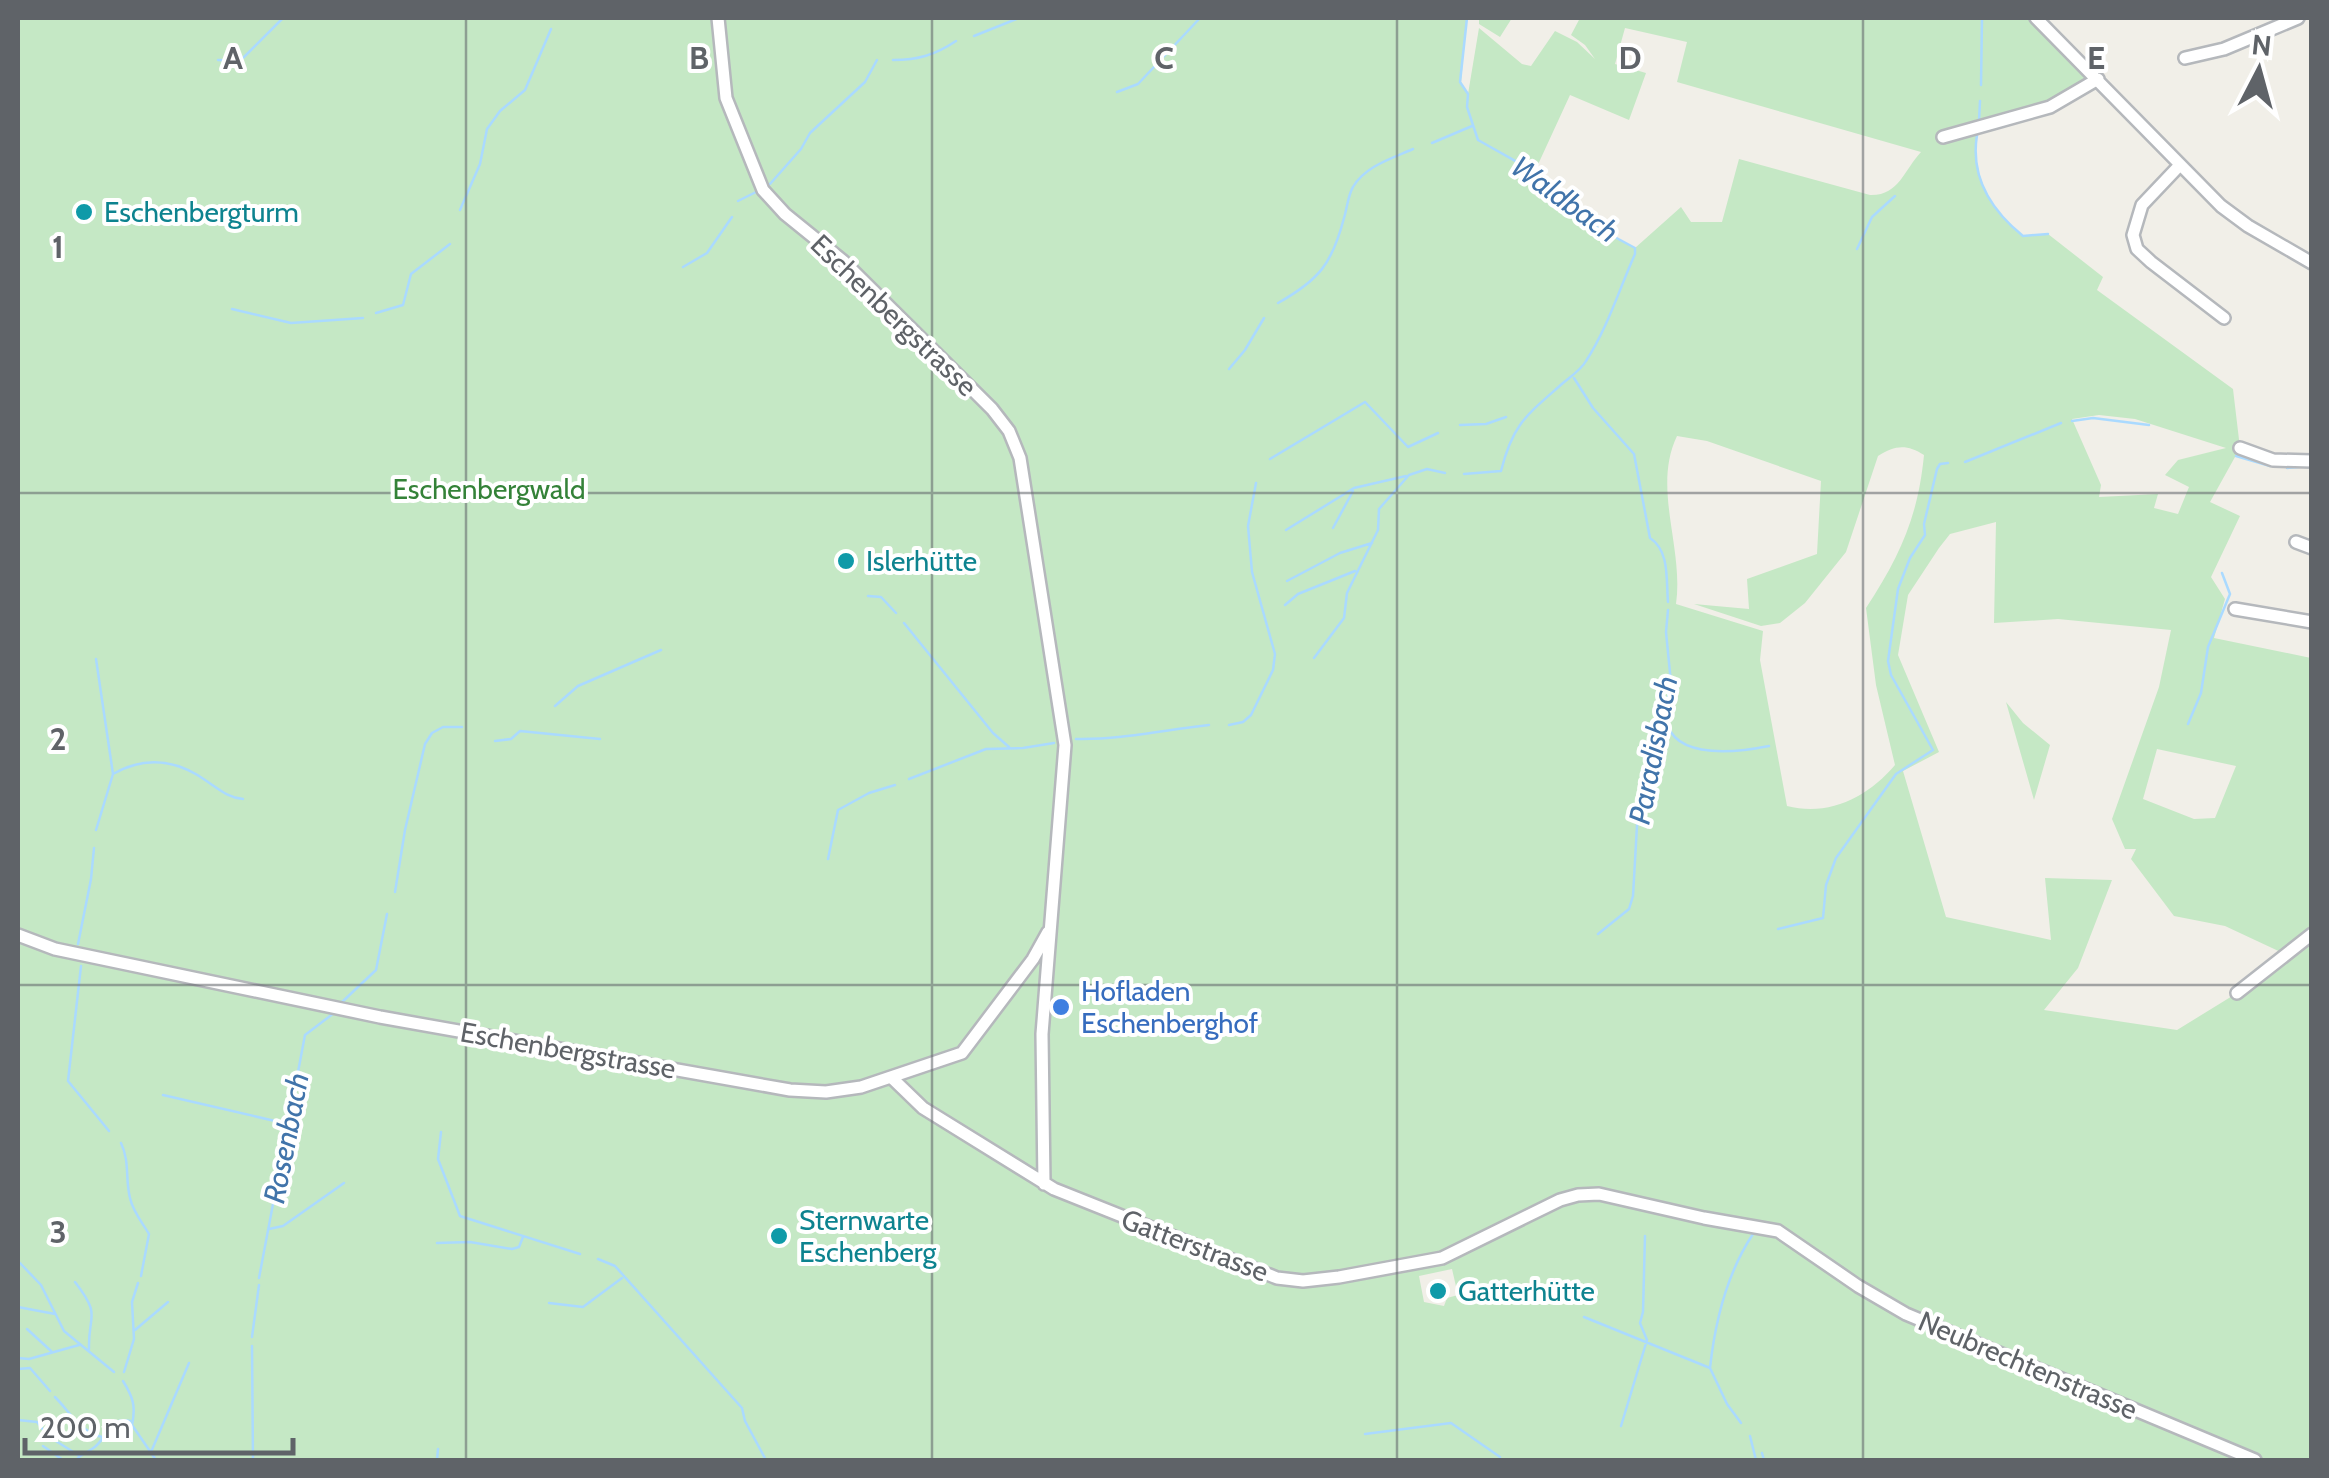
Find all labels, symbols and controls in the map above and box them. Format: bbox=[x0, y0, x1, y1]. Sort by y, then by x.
north arrow bbox=[2209, 20, 2309, 120]
text: N bbox=[2250, 27, 2273, 63]
text: A bbox=[223, 38, 243, 77]
text: B bbox=[689, 38, 709, 77]
text: C bbox=[1154, 38, 1174, 77]
text: D bbox=[1618, 38, 1642, 77]
text: E bbox=[2087, 38, 2105, 77]
water label: Waldbach bbox=[1504, 148, 1626, 250]
place label: Eschenbergturm bbox=[104, 195, 299, 229]
marker: Eschenbergturm bbox=[73, 201, 95, 223]
text: 1 bbox=[52, 227, 64, 266]
street label: Eschenbergstrasse bbox=[804, 227, 984, 403]
park label: Eschenbergwald bbox=[393, 472, 585, 506]
place label: Islerhütte bbox=[866, 544, 977, 578]
marker: Islerhütte bbox=[835, 550, 857, 572]
water label: Paradisbach bbox=[1621, 673, 1685, 827]
text: 2 bbox=[50, 719, 66, 758]
place label: Hofladen Eschenberghof bbox=[1081, 974, 1258, 1040]
marker: Hofladen Eschenberghof bbox=[1050, 996, 1072, 1018]
street label: Eschenbergstrasse bbox=[458, 1014, 678, 1086]
water label: Rosenbach bbox=[255, 1070, 317, 1206]
street label: Gatterstrasse bbox=[1117, 1201, 1273, 1289]
place label: Sternwarte Eschenberg bbox=[799, 1203, 937, 1269]
text: 3 bbox=[49, 1212, 67, 1251]
marker: Sternwarte Eschenberg bbox=[768, 1225, 790, 1247]
place label: Gatterhütte bbox=[1458, 1274, 1595, 1308]
marker: Gatterhütte bbox=[1427, 1280, 1449, 1302]
street label: Neubrechtenstrasse bbox=[1914, 1304, 2142, 1426]
scale bar bbox=[25, 1393, 292, 1455]
text: 200 m bbox=[40, 1409, 131, 1446]

